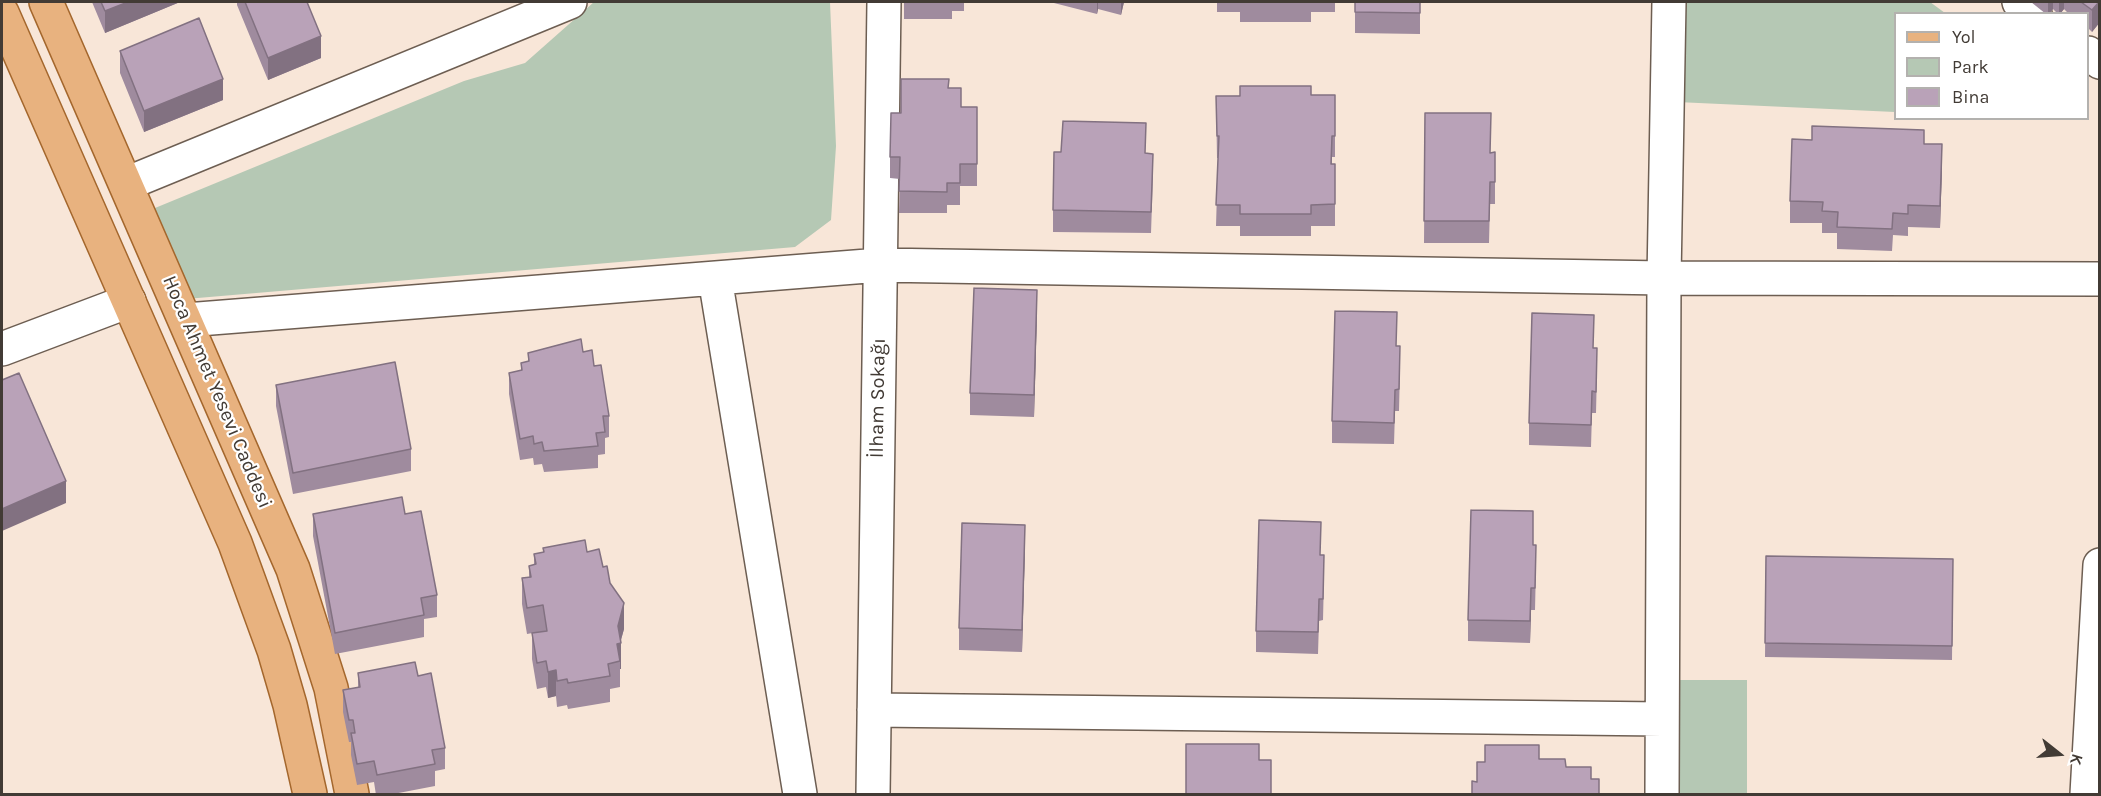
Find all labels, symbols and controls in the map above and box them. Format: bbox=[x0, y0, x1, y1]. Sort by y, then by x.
legend bbox=[1894, 12, 2089, 120]
text: Yol bbox=[1952, 26, 1976, 48]
text: Park bbox=[1952, 56, 1989, 78]
text: Bina bbox=[1952, 86, 1989, 108]
street label: Hoca Ahmet Yesevi Caddesi bbox=[157, 272, 277, 512]
street label: İlham Sokağı bbox=[865, 338, 891, 458]
north arrow bbox=[2029, 724, 2089, 784]
text: K bbox=[2066, 752, 2087, 767]

